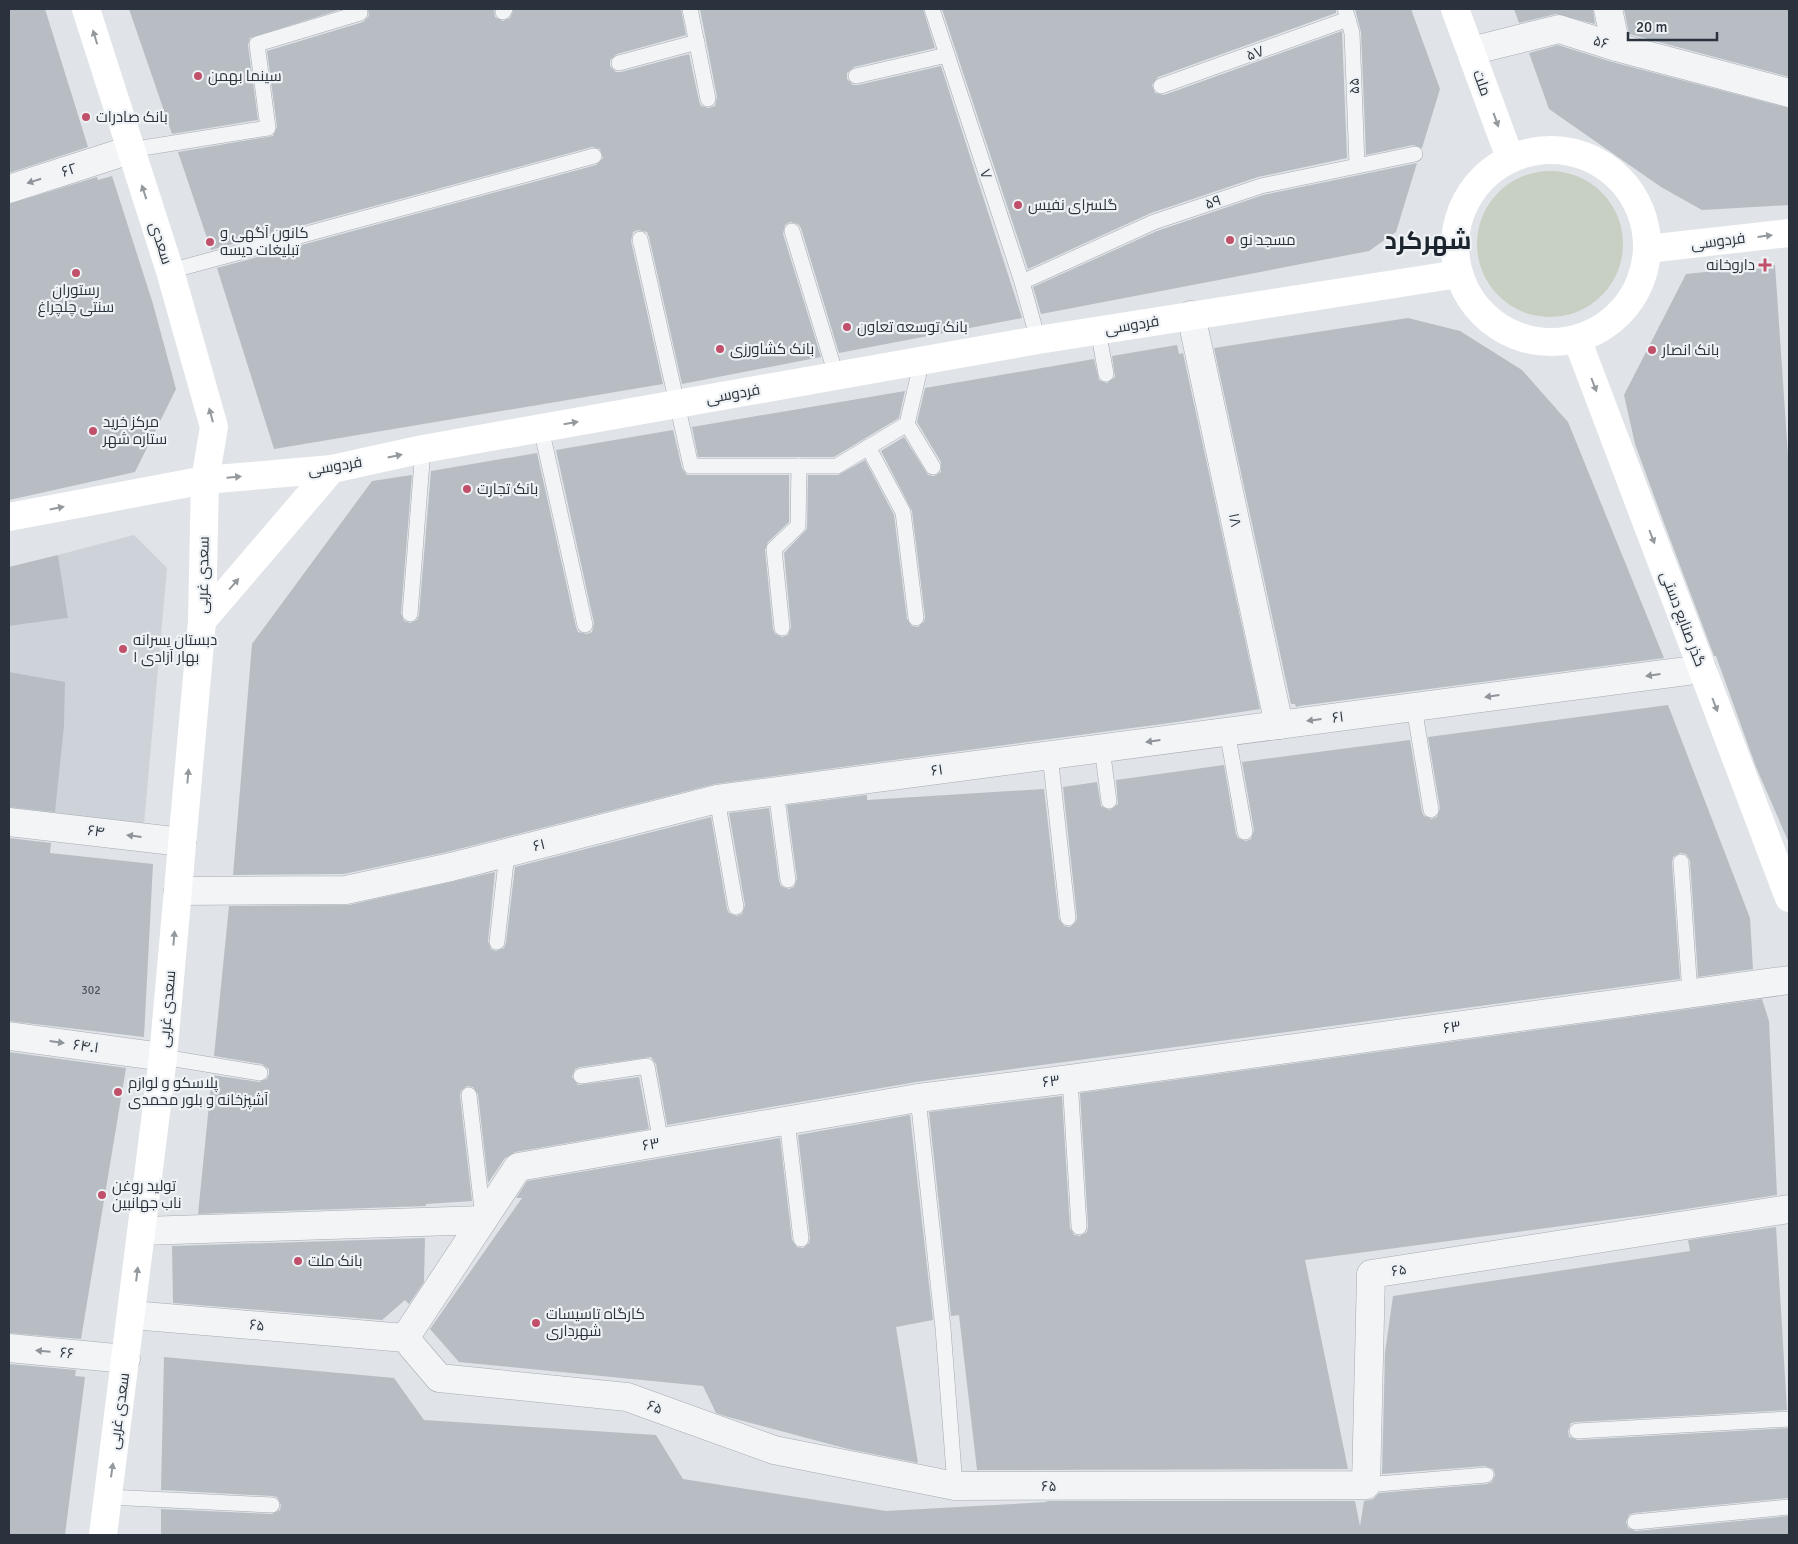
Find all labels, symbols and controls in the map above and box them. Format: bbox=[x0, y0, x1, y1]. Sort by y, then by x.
scale bar bbox=[1628, 10, 1717, 42]
text: 20 m bbox=[1636, 18, 1667, 36]
one-way arrow bbox=[90, 29, 98, 44]
street label: ۵۶ bbox=[1591, 31, 1611, 53]
street label: ۵۷ bbox=[1244, 42, 1266, 64]
place label: سینما بهمن bbox=[208, 67, 282, 86]
street label: ملت bbox=[1469, 67, 1495, 99]
marker: سینما بهمن bbox=[192, 70, 204, 82]
street label: ۵۵ bbox=[1345, 77, 1363, 95]
place label: بانک صادرات bbox=[96, 108, 168, 126]
marker: بانک صادرات bbox=[80, 111, 92, 123]
one-way arrow bbox=[1492, 113, 1500, 128]
street label: ۶۲ bbox=[59, 159, 79, 181]
street label: ۷ bbox=[976, 167, 996, 181]
one-way arrow bbox=[26, 178, 41, 185]
one-way arrow bbox=[140, 184, 148, 199]
street label: ۵۹ bbox=[1203, 191, 1223, 213]
place label: گلسرای نفیس bbox=[1028, 196, 1117, 215]
marker: گلسرای نفیس bbox=[1012, 199, 1024, 211]
street label: سعدی bbox=[145, 220, 176, 267]
place label: کانون آگهی و تبلیغات دیسه bbox=[220, 224, 309, 259]
district label: شهرکرد bbox=[1385, 225, 1471, 256]
street label: فردوسی bbox=[1690, 229, 1746, 254]
place label: مسجد نو bbox=[1240, 231, 1296, 249]
one-way arrow bbox=[1758, 232, 1774, 240]
marker: مسجد نو bbox=[1224, 234, 1236, 246]
marker: کانون آگهی و تبلیغات دیسه bbox=[204, 236, 216, 248]
place label: داروخانه bbox=[1706, 256, 1755, 274]
marker: داروخانه bbox=[1759, 259, 1771, 271]
marker: رستوران سنتی چلچراغ bbox=[70, 267, 82, 279]
place label: رستوران سنتی چلچراغ bbox=[38, 281, 114, 318]
street label: فردوسی bbox=[1104, 312, 1161, 339]
place label: بانک توسعه تعاون bbox=[857, 318, 968, 337]
marker: بانک توسعه تعاون bbox=[841, 321, 853, 333]
place label: بانک کشاورزی bbox=[730, 340, 814, 359]
place label: بانک انصار bbox=[1661, 341, 1719, 359]
marker: بانک کشاورزی bbox=[714, 343, 726, 355]
marker: بانک انصار bbox=[1646, 344, 1658, 356]
one-way arrow bbox=[1591, 377, 1598, 392]
street label: فردوسی bbox=[705, 380, 762, 409]
one-way arrow bbox=[206, 407, 214, 422]
place label: مرکز خرید ستاره شهر bbox=[102, 413, 167, 449]
one-way arrow bbox=[564, 418, 580, 426]
marker: مرکز خرید ستاره شهر bbox=[87, 425, 99, 437]
one-way arrow bbox=[387, 451, 403, 459]
street label: فردوسی bbox=[307, 453, 364, 480]
one-way arrow bbox=[226, 473, 242, 481]
place label: بانک تجارت bbox=[477, 480, 538, 498]
marker: بانک تجارت bbox=[461, 483, 473, 495]
one-way arrow bbox=[49, 504, 64, 512]
street label: ۱۸ bbox=[1225, 511, 1245, 529]
one-way arrow bbox=[1649, 529, 1656, 544]
street label: سعدی غربی bbox=[193, 536, 214, 614]
street label: گذر صنایع دستی bbox=[1655, 569, 1709, 670]
one-way arrow bbox=[228, 577, 239, 590]
place label: دبستان پسرانه بهار آزادی ۱ bbox=[133, 631, 217, 667]
marker: دبستان پسرانه بهار آزادی ۱ bbox=[117, 643, 129, 655]
one-way arrow bbox=[1645, 671, 1661, 679]
one-way arrow bbox=[1484, 693, 1500, 701]
one-way arrow bbox=[1712, 698, 1720, 712]
street label: ۶۱ bbox=[1331, 707, 1345, 727]
one-way arrow bbox=[1305, 716, 1321, 724]
one-way arrow bbox=[1144, 738, 1160, 746]
street label: ۶۱ bbox=[930, 760, 944, 780]
one-way arrow bbox=[184, 768, 192, 784]
street label: ۶۴ bbox=[86, 821, 106, 841]
one-way arrow bbox=[126, 832, 142, 840]
street label: ۶۱ bbox=[531, 835, 547, 855]
one-way arrow bbox=[170, 930, 178, 946]
street label: سعدی غربی bbox=[155, 970, 180, 1048]
house number: 302 bbox=[81, 983, 101, 998]
street label: ۶۳ bbox=[1442, 1017, 1462, 1037]
street label: ۶۴.۱ bbox=[72, 1035, 100, 1057]
one-way arrow bbox=[49, 1039, 65, 1047]
street label: ۶۳ bbox=[1041, 1071, 1061, 1091]
place label: پلاسکو و لوازم آشپزخانه و بلور محمدی bbox=[128, 1074, 268, 1110]
marker: پلاسکو و لوازم آشپزخانه و بلور محمدی bbox=[112, 1086, 124, 1098]
street label: ۶۳ bbox=[641, 1134, 661, 1154]
place label: تولید روغن ناب جهانبین bbox=[112, 1177, 182, 1213]
marker: تولید روغن ناب جهانبین bbox=[96, 1189, 108, 1201]
place label: بانک ملت bbox=[308, 1252, 362, 1270]
marker: بانک ملت bbox=[292, 1255, 304, 1267]
street label: ۶۵ bbox=[1390, 1260, 1408, 1280]
one-way arrow bbox=[133, 1265, 141, 1281]
place label: کارگاه تاسیسات شهرداری bbox=[546, 1305, 645, 1341]
street label: ۶۵ bbox=[249, 1315, 265, 1335]
marker: کارگاه تاسیسات شهرداری bbox=[530, 1317, 542, 1329]
street label: ۶۶ bbox=[59, 1343, 75, 1363]
one-way arrow bbox=[35, 1347, 51, 1355]
street label: سعدی غربی bbox=[105, 1371, 134, 1451]
street label: ۶۵ bbox=[645, 1396, 665, 1418]
one-way arrow bbox=[108, 1461, 116, 1477]
street label: ۶۵ bbox=[1041, 1477, 1057, 1495]

